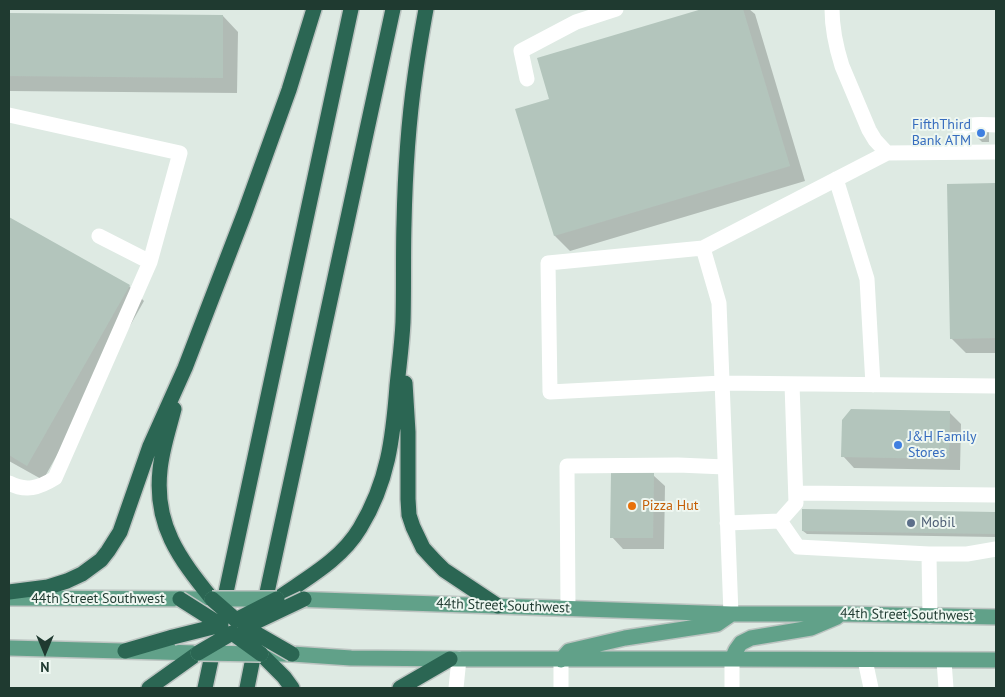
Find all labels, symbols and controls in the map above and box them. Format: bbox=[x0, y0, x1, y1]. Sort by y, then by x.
place label: FifthThird Bank ATM bbox=[912, 117, 971, 150]
marker: FifthThird Bank ATM bbox=[975, 127, 987, 139]
place label: J&H Family Stores bbox=[908, 429, 977, 462]
marker: J&H Family Stores bbox=[892, 439, 904, 451]
place label: Pizza Hut bbox=[642, 498, 698, 514]
marker: Pizza Hut bbox=[626, 500, 638, 512]
place label: Mobil bbox=[921, 515, 955, 531]
marker: Mobil bbox=[905, 517, 917, 529]
street label: 44th Street Southwest bbox=[31, 591, 165, 607]
street label: 44th Street Southwest bbox=[436, 595, 570, 617]
street label: 44th Street Southwest bbox=[840, 605, 974, 625]
north arrow bbox=[20, 627, 70, 677]
text: N bbox=[40, 658, 50, 676]

